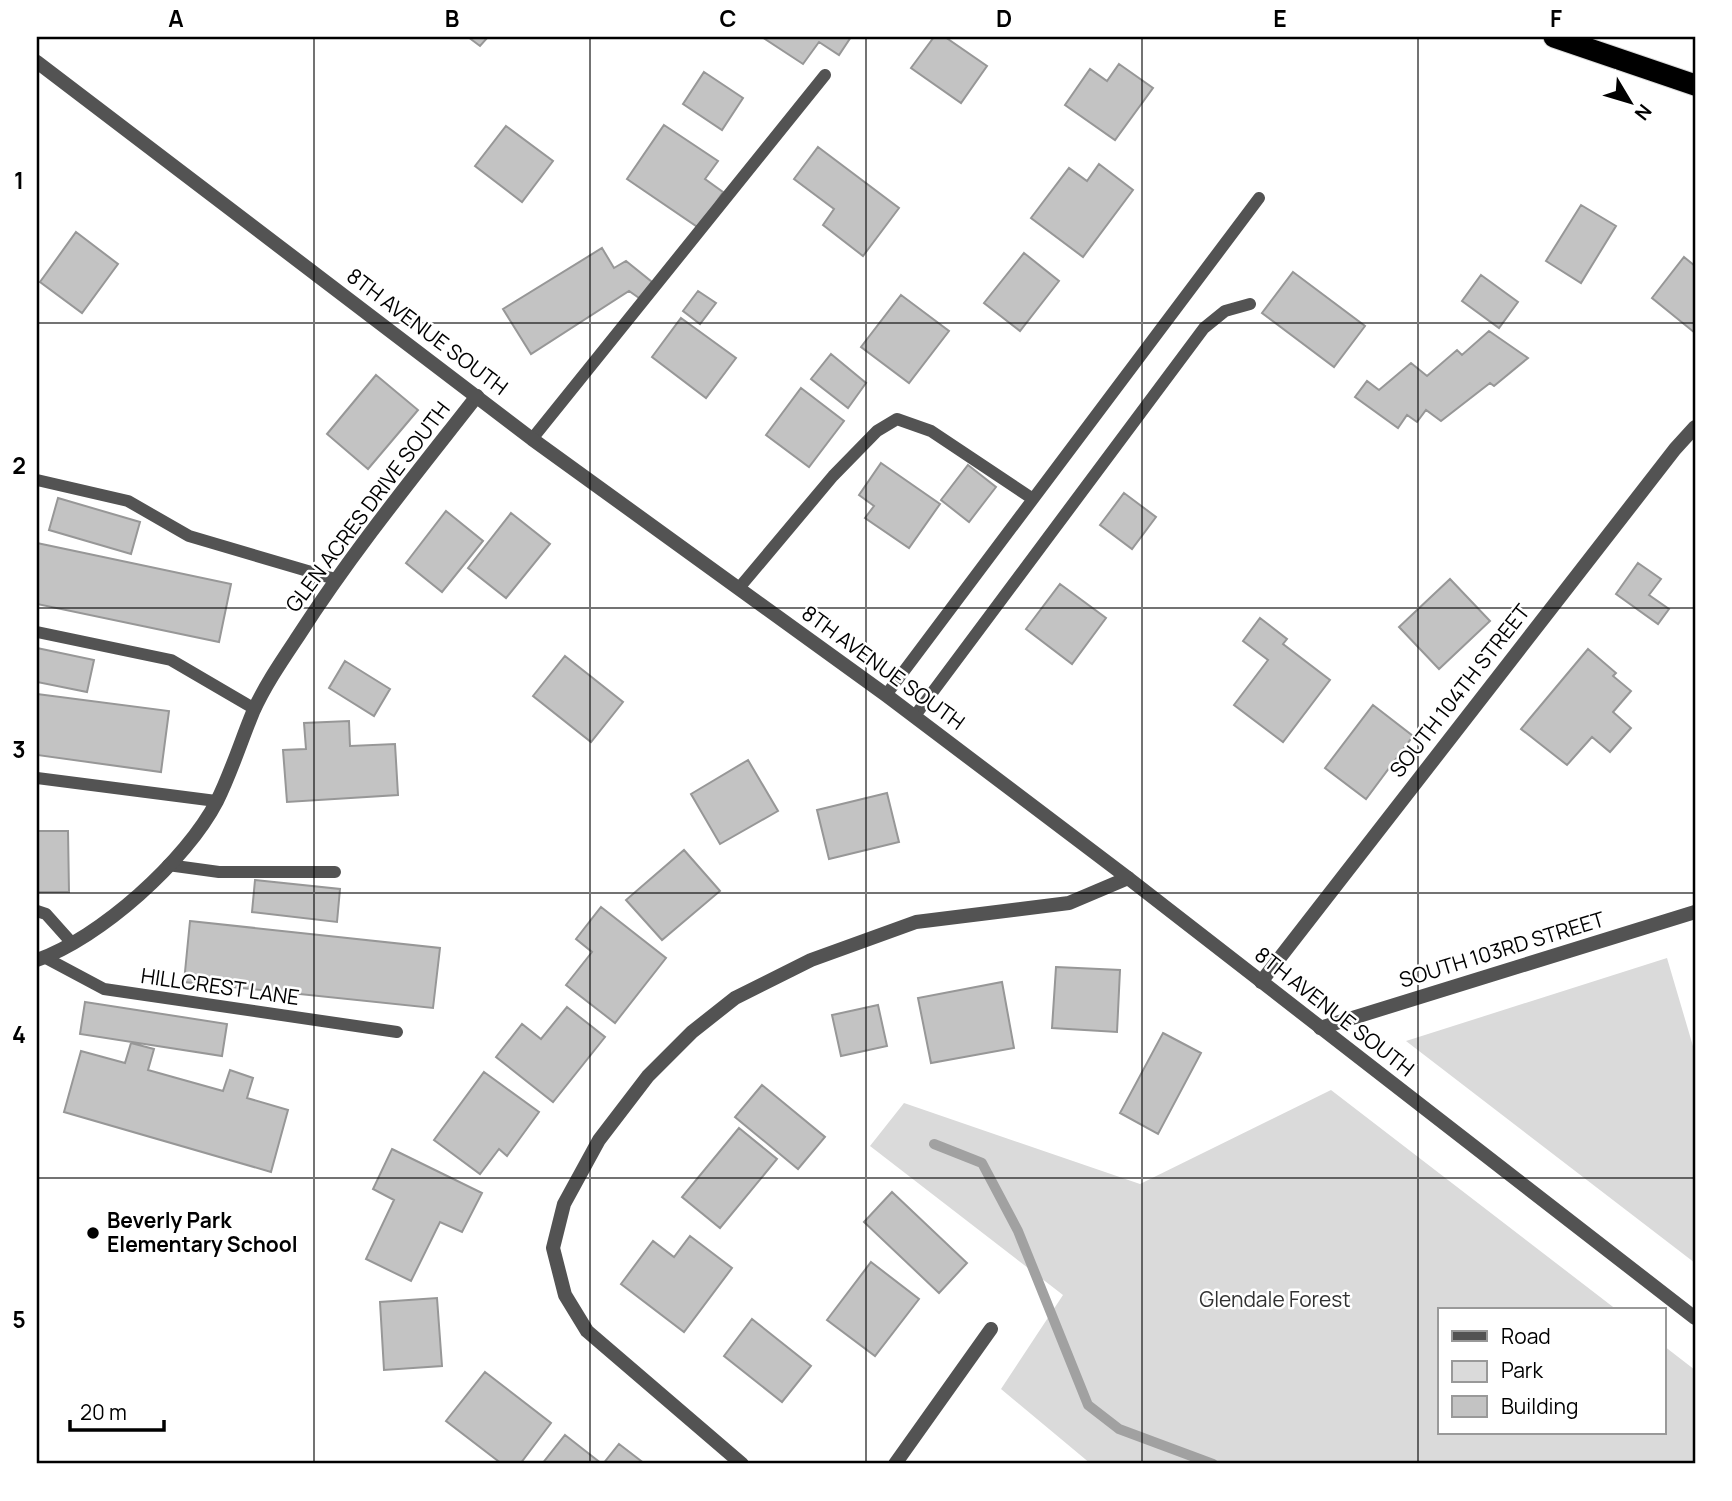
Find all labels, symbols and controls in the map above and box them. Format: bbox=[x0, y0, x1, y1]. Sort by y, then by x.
text: A bbox=[168, 2, 184, 34]
text: B bbox=[445, 2, 459, 34]
text: C bbox=[720, 2, 737, 34]
text: D bbox=[996, 2, 1012, 34]
text: E bbox=[1273, 2, 1287, 34]
text: F bbox=[1550, 2, 1562, 34]
north arrow bbox=[1596, 66, 1666, 136]
text: N bbox=[1629, 99, 1658, 126]
text: 1 bbox=[14, 164, 24, 196]
street label: 8TH AVENUE SOUTH bbox=[341, 261, 514, 401]
street label: GLEN ACRES DRIVE SOUTH bbox=[279, 395, 456, 617]
text: 2 bbox=[12, 449, 26, 481]
street label: SOUTH 104TH STREET bbox=[1383, 598, 1536, 783]
street label: 8TH AVENUE SOUTH bbox=[797, 599, 971, 736]
text: 3 bbox=[12, 733, 26, 765]
street label: SOUTH 103RD STREET bbox=[1396, 904, 1608, 994]
street label: 8TH AVENUE SOUTH bbox=[1249, 940, 1420, 1082]
street label: HILLCREST LANE bbox=[139, 961, 301, 1011]
text: 4 bbox=[12, 1018, 26, 1050]
place label: Beverly Park Elementary School bbox=[107, 1206, 298, 1258]
marker: Beverly Park Elementary School bbox=[85, 1225, 101, 1241]
park label: Glendale Forest bbox=[1199, 1285, 1351, 1313]
text: 5 bbox=[12, 1303, 26, 1335]
legend bbox=[1438, 1308, 1666, 1434]
text: Road bbox=[1501, 1322, 1551, 1350]
text: Park bbox=[1501, 1356, 1543, 1384]
scale bar bbox=[70, 1389, 164, 1433]
text: Building bbox=[1501, 1392, 1578, 1420]
text: 20 m bbox=[80, 1398, 127, 1426]

